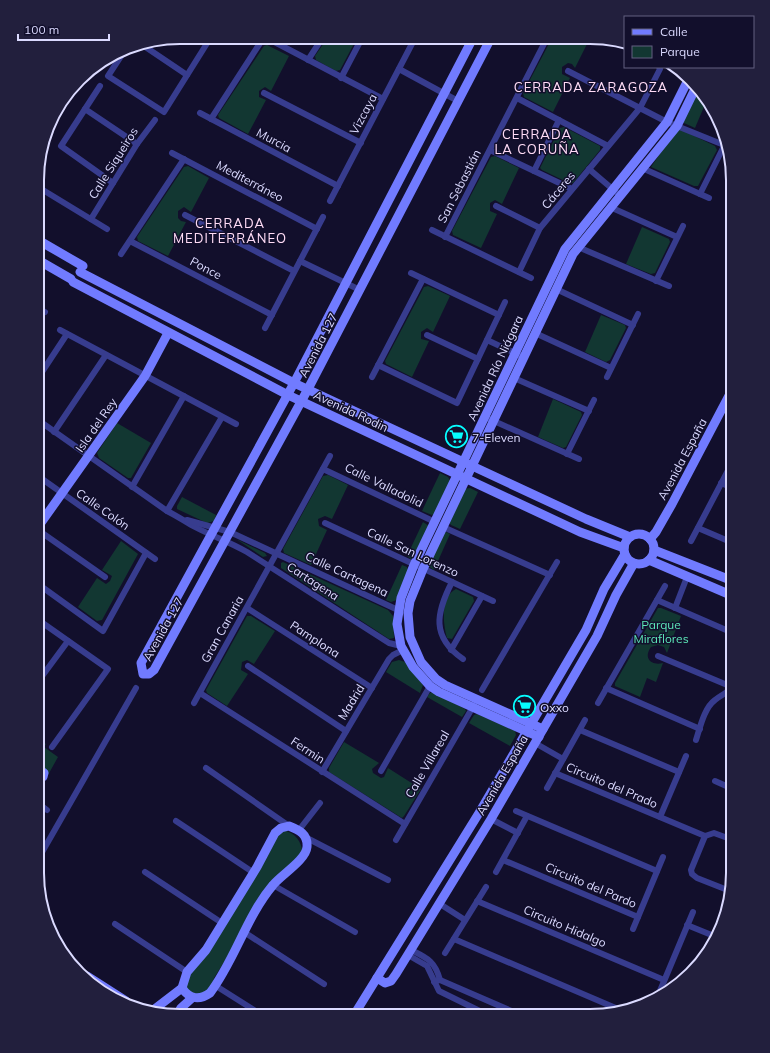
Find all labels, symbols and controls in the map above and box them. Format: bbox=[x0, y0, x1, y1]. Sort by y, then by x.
scale bar bbox=[18, 16, 109, 42]
legend bbox=[624, 16, 754, 68]
text: 100 m bbox=[24, 22, 59, 37]
text: Calle bbox=[660, 24, 687, 39]
text: Parque bbox=[660, 44, 700, 59]
district label: CERRADA ZARAGOZA bbox=[514, 79, 668, 95]
street label: Vizcaya bbox=[346, 91, 380, 137]
street label: Calle Siqueiros bbox=[85, 124, 141, 202]
street label: Murcia bbox=[254, 125, 294, 155]
district label: CERRADA LA CORUÑA bbox=[494, 126, 580, 157]
street label: San Sebastián bbox=[434, 147, 484, 225]
street label: Mediterráneo bbox=[214, 157, 286, 205]
street label: Cáceres bbox=[538, 168, 578, 212]
district label: CERRADA MEDITERRÁNEO bbox=[173, 215, 287, 246]
street label: Ponce bbox=[188, 253, 224, 283]
street label: Avenida 127 bbox=[295, 310, 341, 380]
street label: Avenida Río Niágara bbox=[464, 313, 526, 423]
street label: Avenida Rodin bbox=[311, 387, 391, 435]
street label: Isla del Rey bbox=[72, 394, 121, 455]
street label: Avenida España bbox=[654, 416, 710, 502]
supermarket icon: 7-Eleven bbox=[443, 424, 469, 450]
place label: 7-Eleven bbox=[472, 430, 521, 445]
street label: Calle Valladolid bbox=[342, 460, 426, 510]
street label: Calle Colón bbox=[73, 485, 133, 533]
street label: Calle San Lorenzo bbox=[365, 524, 461, 580]
street label: Calle Cartagena bbox=[303, 548, 391, 600]
street label: Cartagena bbox=[284, 559, 342, 603]
street label: Gran Canaria bbox=[197, 593, 247, 665]
street label: Avenida 127 bbox=[139, 595, 187, 663]
street label: Pamplona bbox=[287, 617, 343, 661]
park label: Parque Miraflores bbox=[633, 617, 689, 646]
street label: Madrid bbox=[334, 681, 368, 723]
supermarket icon: Oxxo bbox=[512, 694, 538, 720]
place label: Oxxo bbox=[540, 700, 569, 715]
street label: Calle Villareal bbox=[402, 728, 452, 800]
street label: Avenida España bbox=[473, 732, 531, 818]
street label: Fermin bbox=[288, 733, 328, 767]
street label: Circuito del Prado bbox=[564, 759, 660, 811]
street label: Circuito del Pardo bbox=[543, 859, 639, 911]
street label: Circuito Hidalgo bbox=[521, 902, 609, 950]

